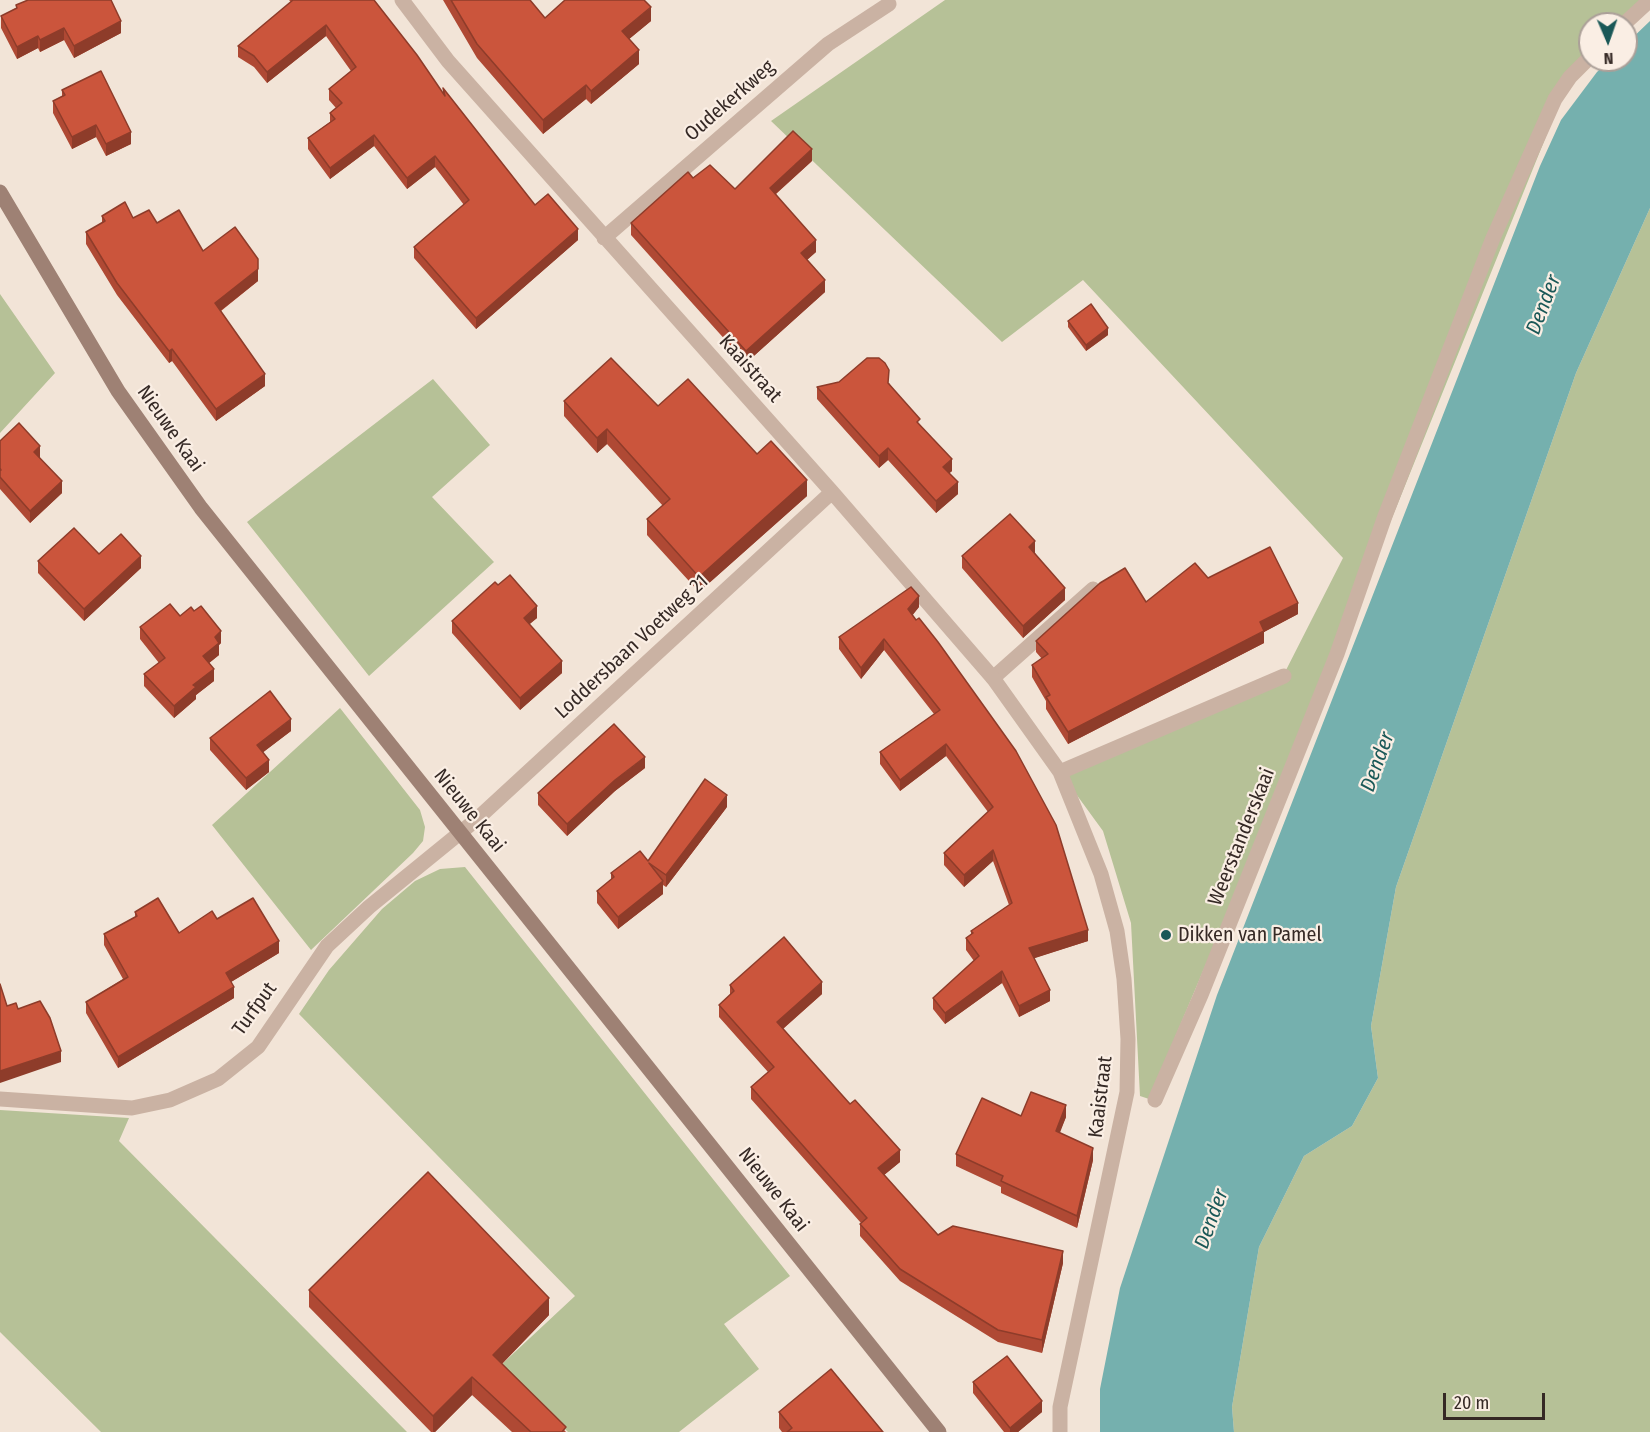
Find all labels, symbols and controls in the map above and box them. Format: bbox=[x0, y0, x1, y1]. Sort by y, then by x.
north arrow bbox=[1578, 12, 1638, 72]
text: N bbox=[1603, 49, 1614, 68]
street label: Oudekerkweg bbox=[680, 55, 780, 147]
water label: Dender bbox=[1521, 272, 1567, 338]
street label: Kaaistraat bbox=[713, 330, 787, 408]
street label: Nieuwe Kaai bbox=[131, 381, 209, 477]
street label: Loddersbaan Voetweg 21 bbox=[550, 570, 714, 724]
water label: Dender bbox=[1356, 729, 1400, 795]
street label: Nieuwe Kaai bbox=[428, 765, 510, 857]
street label: Weerstanderskaai bbox=[1204, 765, 1280, 909]
place label: Dikken van Pamel bbox=[1178, 923, 1322, 947]
marker: Dikken van Pamel bbox=[1159, 928, 1173, 942]
street label: Turfput bbox=[228, 978, 282, 1040]
street label: Kaaistraat bbox=[1084, 1055, 1118, 1139]
street label: Nieuwe Kaai bbox=[733, 1143, 813, 1237]
water label: Dender bbox=[1190, 1186, 1234, 1252]
scale bar bbox=[1446, 1381, 1548, 1419]
text: 20 m bbox=[1454, 1392, 1489, 1414]

